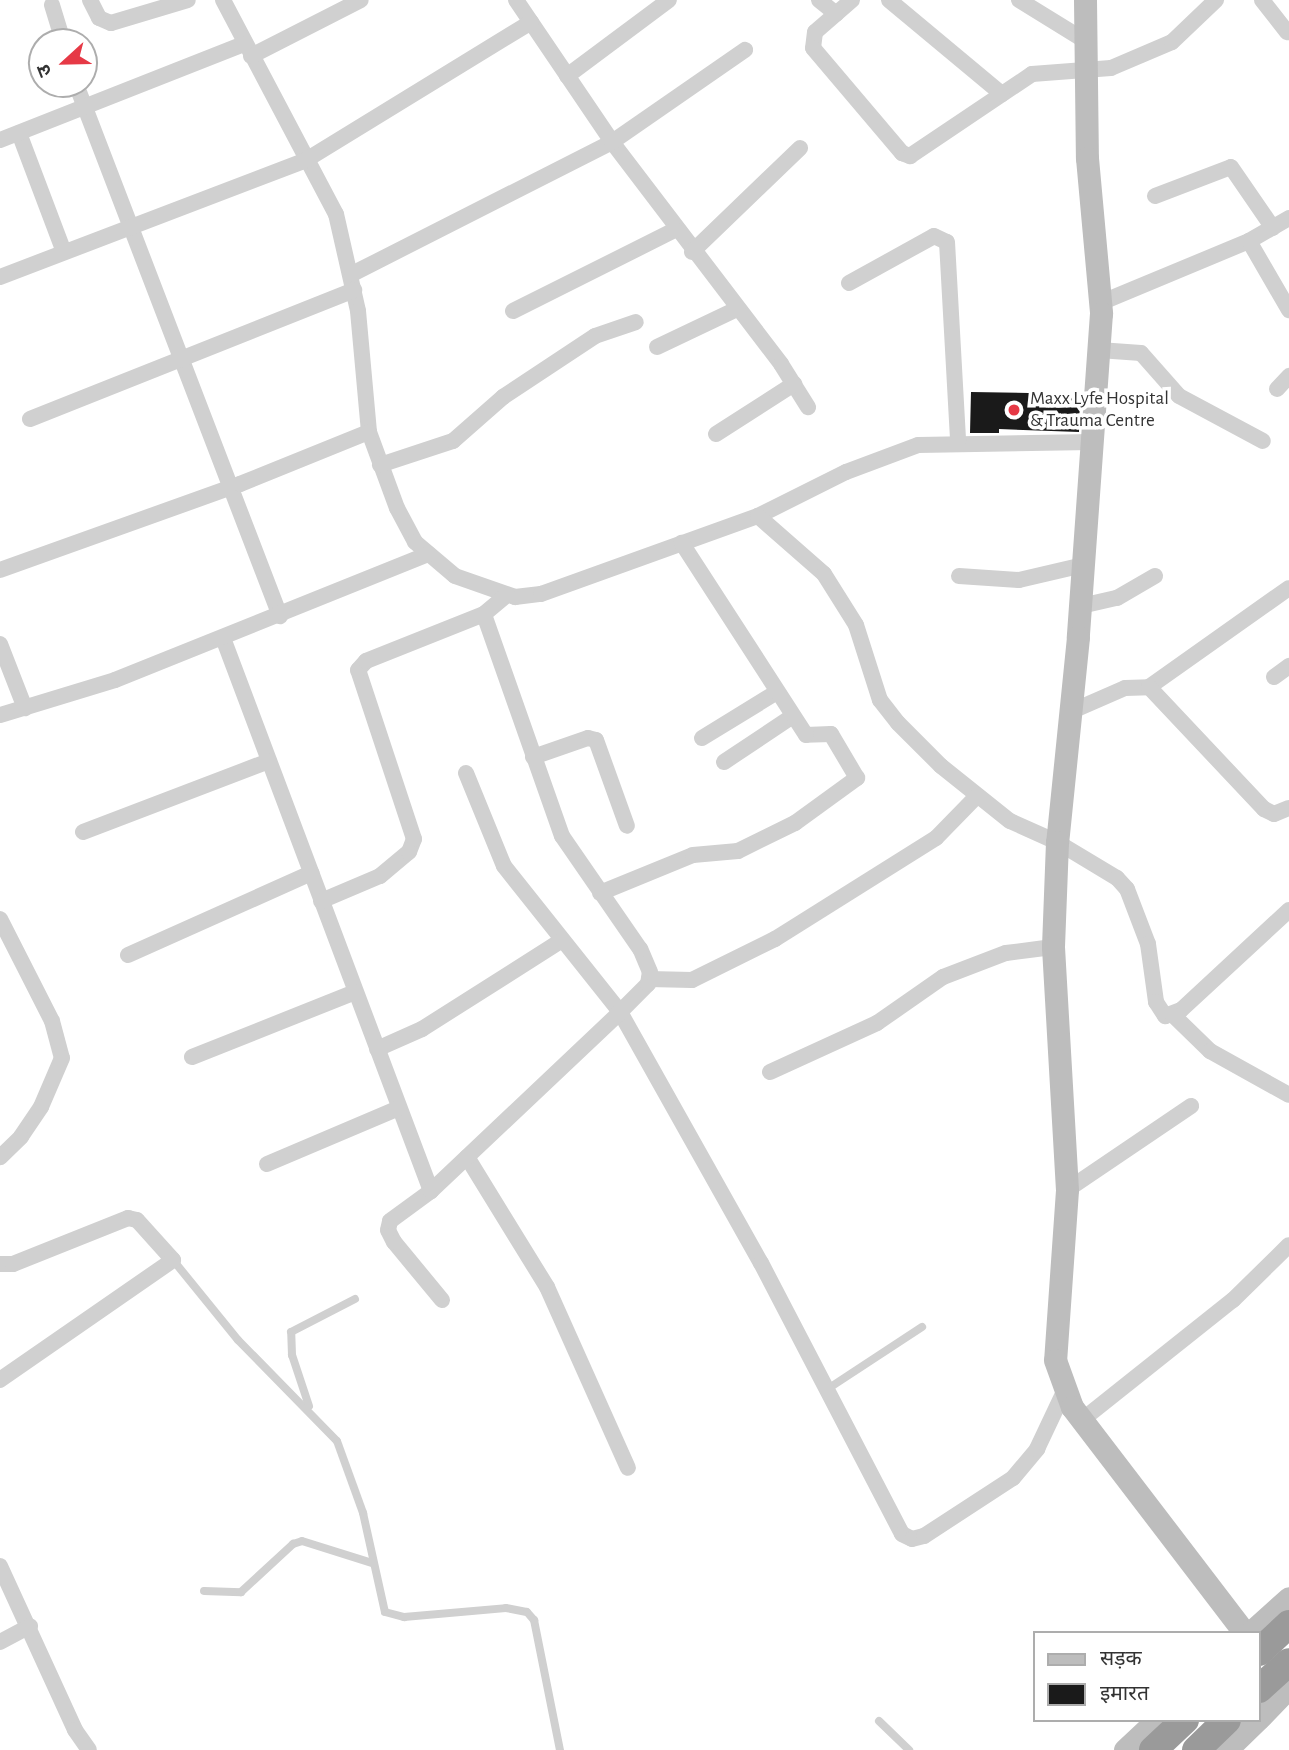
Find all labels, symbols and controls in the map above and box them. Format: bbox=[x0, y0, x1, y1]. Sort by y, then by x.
north arrow bbox=[28, 28, 98, 98]
text: उ bbox=[34, 62, 56, 79]
place label: Maxx Lyfe Hospital & Trauma Centre bbox=[1030, 388, 1169, 432]
marker: Maxx Lyfe Hospital & Trauma Centre bbox=[1004, 400, 1024, 420]
legend bbox=[1034, 1631, 1261, 1722]
text: सड़क bbox=[1100, 1648, 1142, 1669]
text: इमारत bbox=[1100, 1683, 1149, 1704]

